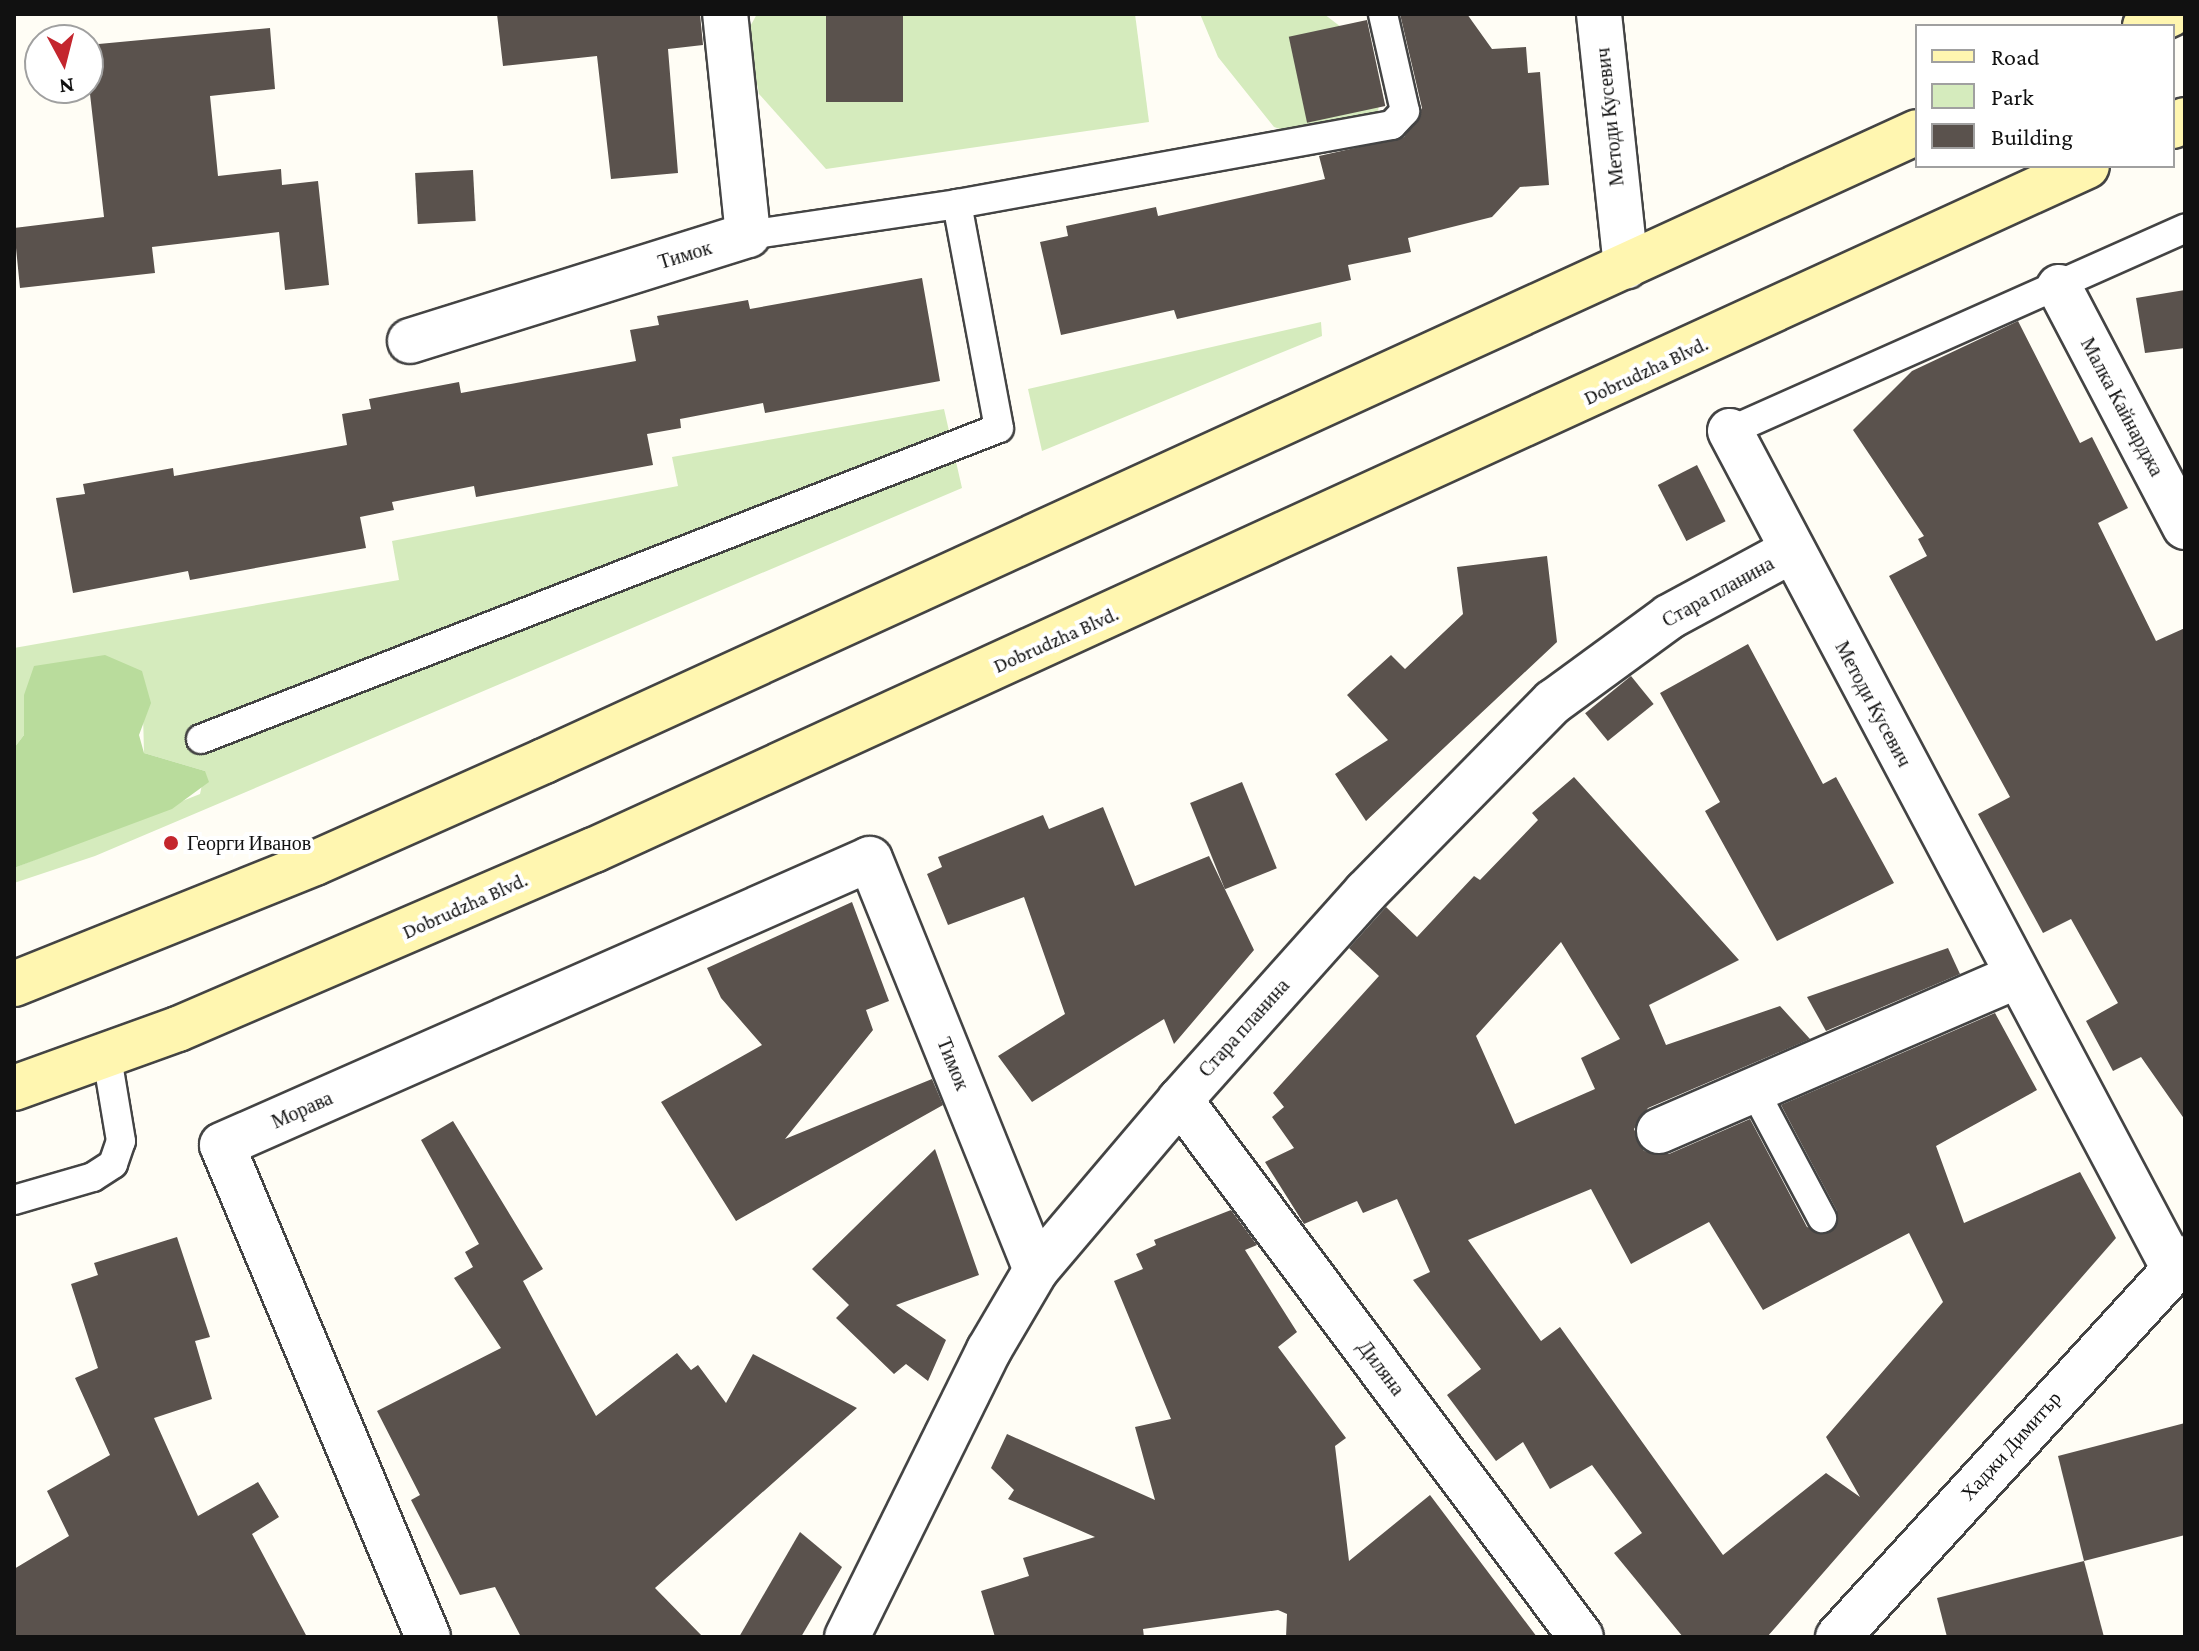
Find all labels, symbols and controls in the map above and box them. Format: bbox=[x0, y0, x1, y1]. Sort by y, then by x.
north arrow bbox=[24, 24, 104, 104]
legend bbox=[1915, 24, 2175, 168]
text: Road bbox=[1991, 43, 2040, 70]
street label: Методи Кусевич bbox=[1591, 47, 1629, 187]
text: N bbox=[58, 73, 76, 100]
text: Park bbox=[1991, 83, 2034, 110]
text: Building bbox=[1991, 123, 2073, 150]
street label: Тимок bbox=[655, 236, 715, 274]
street label: Dobrudzha Blvd. bbox=[1580, 332, 1712, 410]
street label: Малка Кайнарджа bbox=[2075, 334, 2169, 480]
street label: Стара планина bbox=[1658, 551, 1778, 633]
street label: Dobrudzha Blvd. bbox=[990, 602, 1122, 678]
street label: Методи Кусевич bbox=[1830, 637, 1916, 771]
place label: Георги Иванов bbox=[187, 831, 311, 855]
marker: Георги Иванов bbox=[162, 834, 180, 852]
street label: Dobrudzha Blvd. bbox=[399, 868, 531, 944]
street label: Стара планина bbox=[1194, 974, 1294, 1082]
street label: Тимок bbox=[932, 1034, 974, 1094]
street label: Морава bbox=[268, 1086, 336, 1134]
street label: Диляна bbox=[1352, 1336, 1410, 1400]
street label: Хаджи Димитър bbox=[1956, 1386, 2066, 1506]

